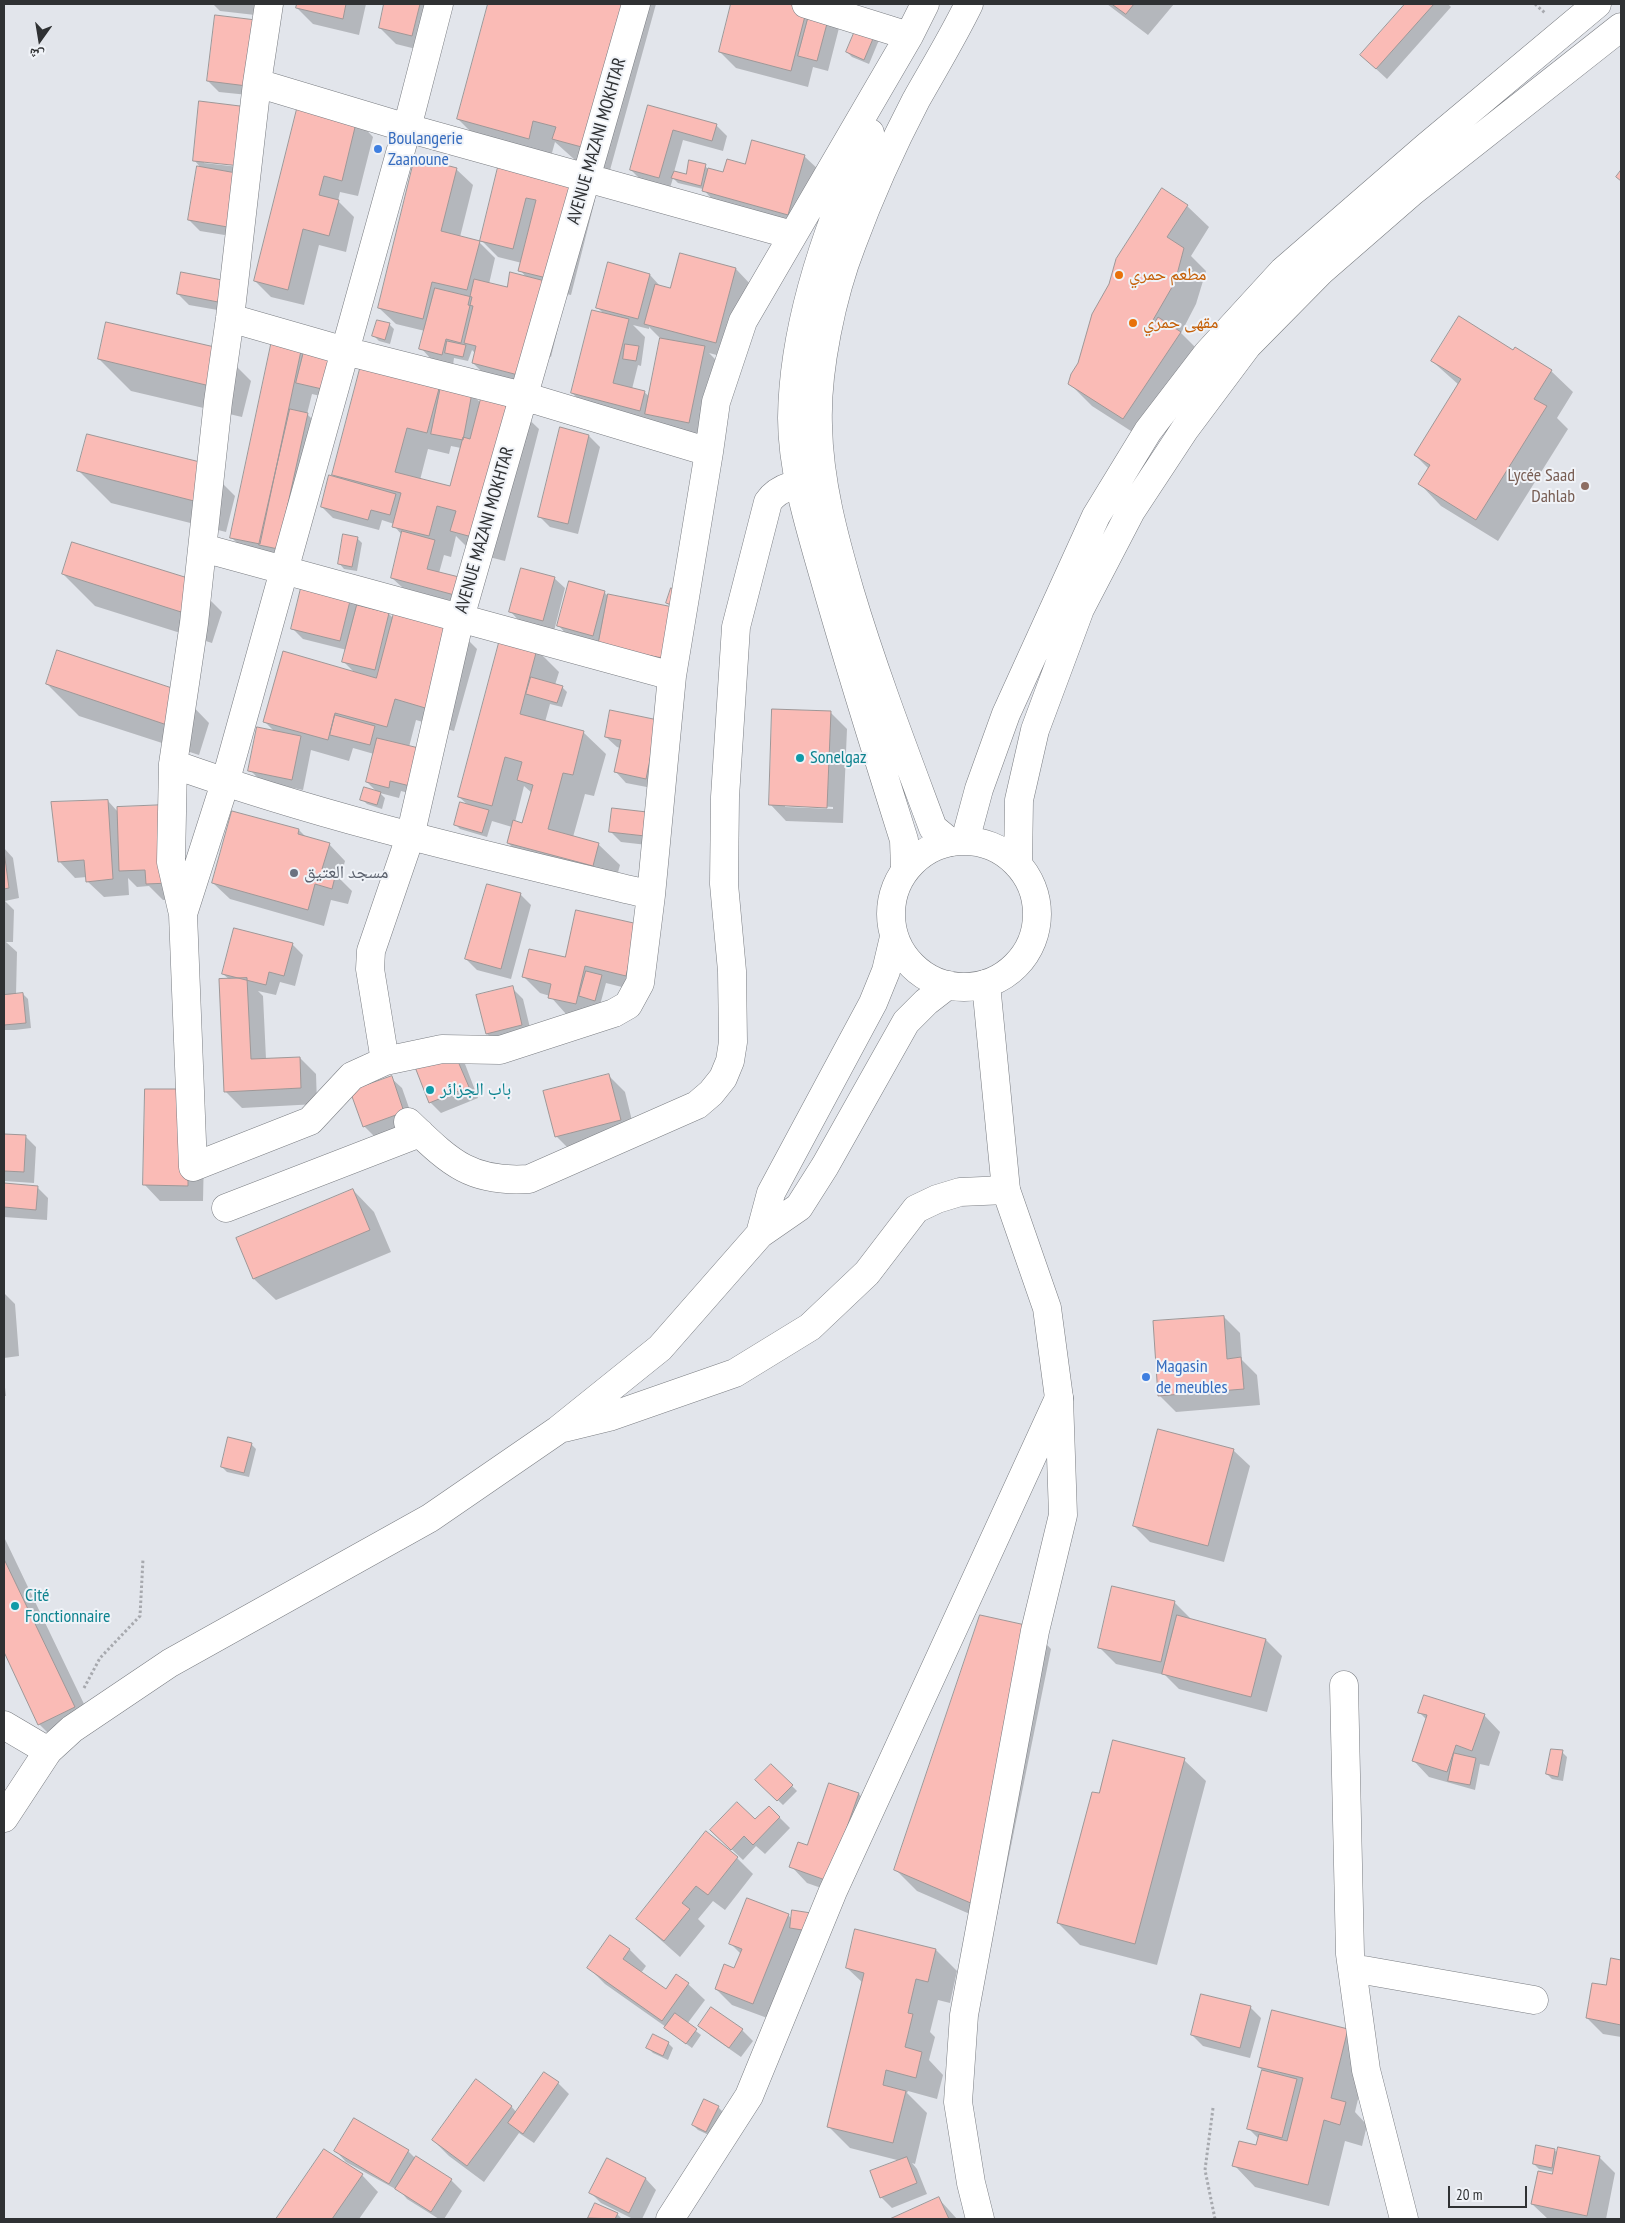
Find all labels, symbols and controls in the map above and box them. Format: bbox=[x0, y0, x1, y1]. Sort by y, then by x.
north arrow bbox=[15, 15, 65, 65]
text: ش bbox=[27, 44, 46, 65]
street label: AVENUE MAZANI MOKHTAR bbox=[563, 55, 631, 227]
place label: Boulangerie Zaanoune bbox=[388, 128, 463, 170]
marker: Boulangerie Zaanoune bbox=[372, 143, 384, 155]
place label: مطعم حمري bbox=[1129, 264, 1207, 286]
marker: مطعم حمري bbox=[1113, 269, 1125, 281]
place label: مقهى حمري bbox=[1143, 312, 1218, 334]
marker: مقهى حمري bbox=[1127, 317, 1139, 329]
street label: AVENUE MAZANI MOKHTAR bbox=[451, 444, 519, 616]
place label: Lycée Saad Dahlab bbox=[1508, 465, 1575, 508]
marker: Lycée Saad Dahlab bbox=[1579, 480, 1591, 492]
place label: Sonelgaz bbox=[810, 747, 866, 769]
marker: Sonelgaz bbox=[794, 752, 806, 764]
place label: مسجد العتيق bbox=[304, 862, 389, 884]
marker: مسجد العتيق bbox=[288, 867, 300, 879]
place label: باب الجزائر bbox=[440, 1079, 511, 1101]
marker: باب الجزائر bbox=[424, 1084, 436, 1096]
place label: Magasin de meubles bbox=[1156, 1356, 1228, 1398]
marker: Magasin de meubles bbox=[1140, 1371, 1152, 1383]
place label: Cité Fonctionnaire bbox=[25, 1585, 110, 1628]
marker: Cité Fonctionnaire bbox=[9, 1600, 21, 1612]
scale bar bbox=[1450, 2176, 1529, 2208]
text: 20 m bbox=[1456, 2185, 1482, 2204]

